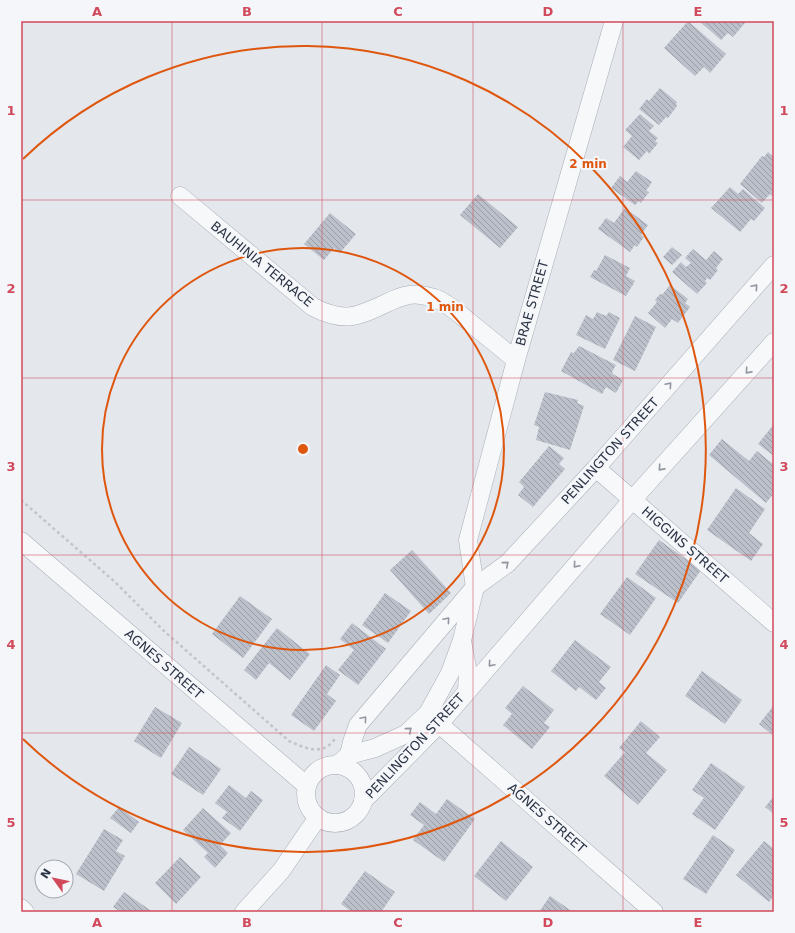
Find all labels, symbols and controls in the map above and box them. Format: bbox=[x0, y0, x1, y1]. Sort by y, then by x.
text: A bbox=[92, 4, 102, 19]
text: B bbox=[242, 4, 252, 19]
text: C bbox=[393, 4, 403, 19]
text: D bbox=[543, 4, 554, 19]
text: E bbox=[694, 4, 702, 19]
text: 1 bbox=[6, 103, 16, 118]
text: 1 bbox=[779, 103, 789, 118]
text: 2 min bbox=[569, 157, 607, 171]
street label: BAUHINIA TERRACE bbox=[208, 218, 316, 310]
street label: BRAE STREET bbox=[513, 258, 551, 347]
text: 2 bbox=[6, 281, 16, 296]
text: 2 bbox=[779, 281, 789, 296]
one-way arrow bbox=[750, 285, 757, 292]
text: 1 min bbox=[426, 300, 464, 314]
one-way arrow bbox=[746, 366, 753, 373]
one-way arrow bbox=[664, 382, 671, 390]
street label: PENLINGTON STREET bbox=[558, 395, 662, 507]
centre of rings bbox=[296, 442, 310, 456]
text: 3 bbox=[6, 459, 16, 474]
text: 3 bbox=[779, 459, 789, 474]
one-way arrow bbox=[659, 463, 666, 470]
street label: HIGGINS STREET bbox=[639, 503, 731, 587]
one-way arrow bbox=[501, 561, 508, 568]
one-way arrow bbox=[573, 561, 580, 568]
one-way arrow bbox=[443, 617, 450, 624]
street label: AGNES STREET bbox=[122, 626, 206, 702]
text: 4 bbox=[6, 637, 16, 652]
text: 4 bbox=[779, 637, 789, 652]
one-way arrow bbox=[488, 659, 495, 666]
street label: PENLINGTON STREET bbox=[363, 690, 468, 802]
one-way arrow bbox=[359, 717, 366, 724]
one-way arrow bbox=[404, 728, 412, 735]
street label: AGNES STREET bbox=[505, 780, 589, 856]
text: 5 bbox=[6, 815, 16, 830]
text: 5 bbox=[779, 815, 789, 830]
north arrow bbox=[34, 859, 74, 899]
text: N bbox=[38, 866, 54, 881]
text: A bbox=[92, 915, 102, 930]
text: B bbox=[242, 915, 252, 930]
text: C bbox=[393, 915, 403, 930]
text: D bbox=[543, 915, 554, 930]
text: E bbox=[694, 915, 702, 930]

